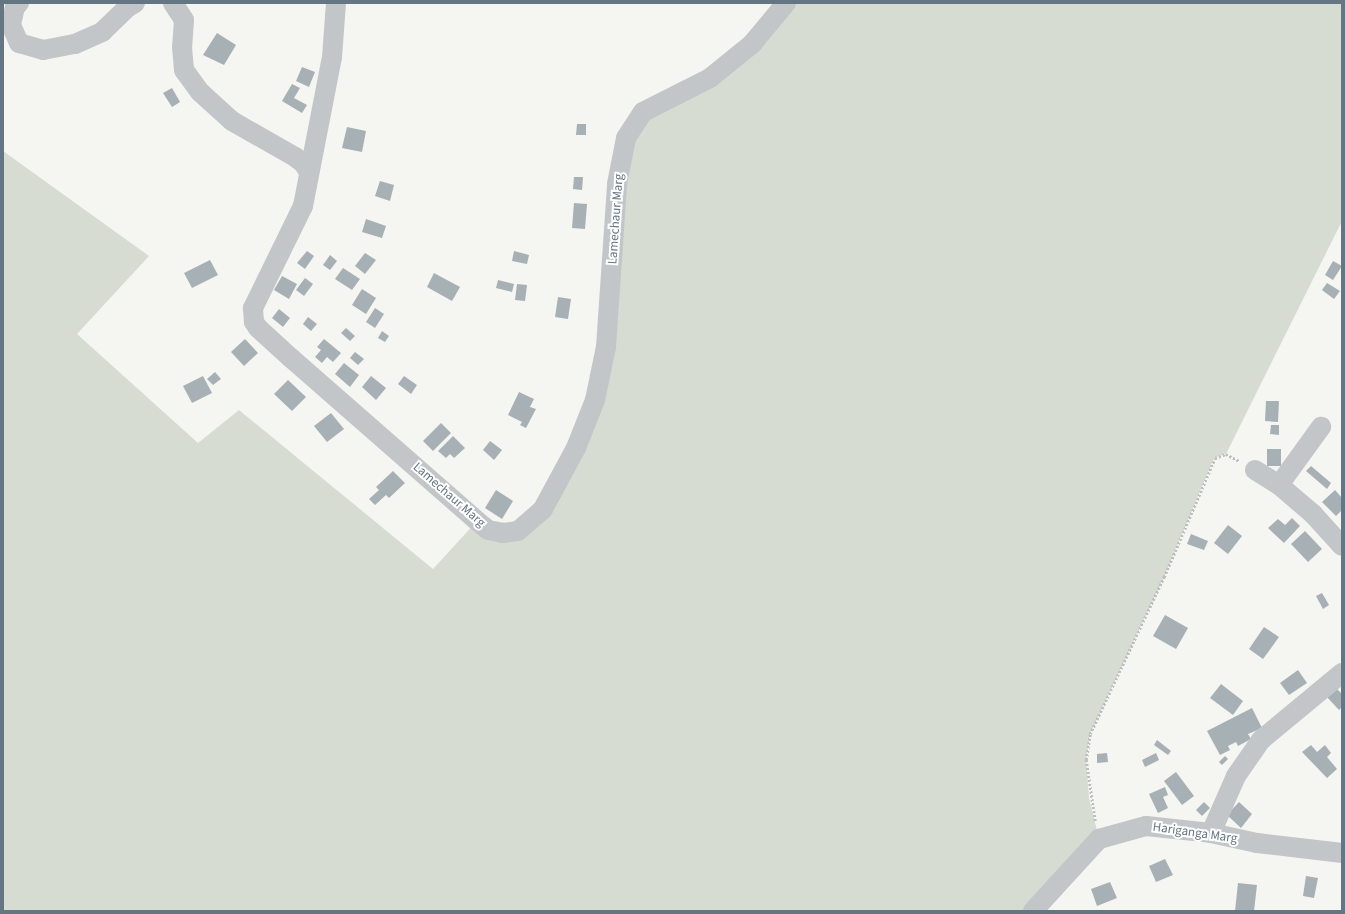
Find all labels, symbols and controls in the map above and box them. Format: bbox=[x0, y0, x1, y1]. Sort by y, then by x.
street label: Lamechaur Marg bbox=[605, 173, 627, 265]
street label: Lamechaur Marg bbox=[410, 459, 488, 531]
street label: Hariganga Marg bbox=[1152, 819, 1238, 847]

